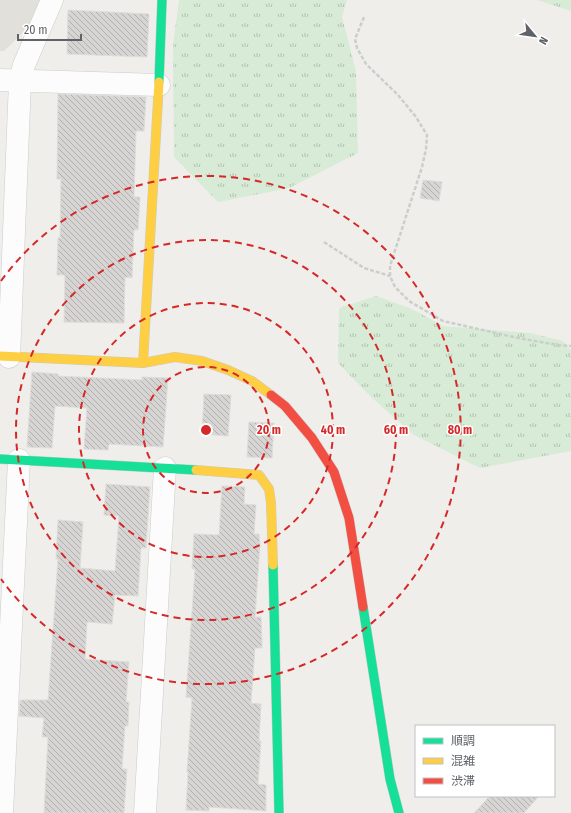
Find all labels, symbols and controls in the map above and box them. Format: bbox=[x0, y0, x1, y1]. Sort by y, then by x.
scale bar bbox=[18, 16, 81, 42]
north arrow bbox=[515, 16, 555, 56]
text: 20 m bbox=[24, 23, 48, 37]
text: N bbox=[536, 35, 551, 47]
centre of rings bbox=[199, 423, 213, 437]
text: 20 m bbox=[256, 423, 281, 437]
text: 40 m bbox=[321, 423, 345, 437]
text: 60 m bbox=[384, 423, 408, 437]
text: 80 m bbox=[448, 423, 472, 437]
legend bbox=[415, 725, 555, 797]
text: 順調 bbox=[451, 734, 475, 748]
text: 混雑 bbox=[451, 754, 475, 768]
text: 渋滞 bbox=[451, 774, 475, 788]

